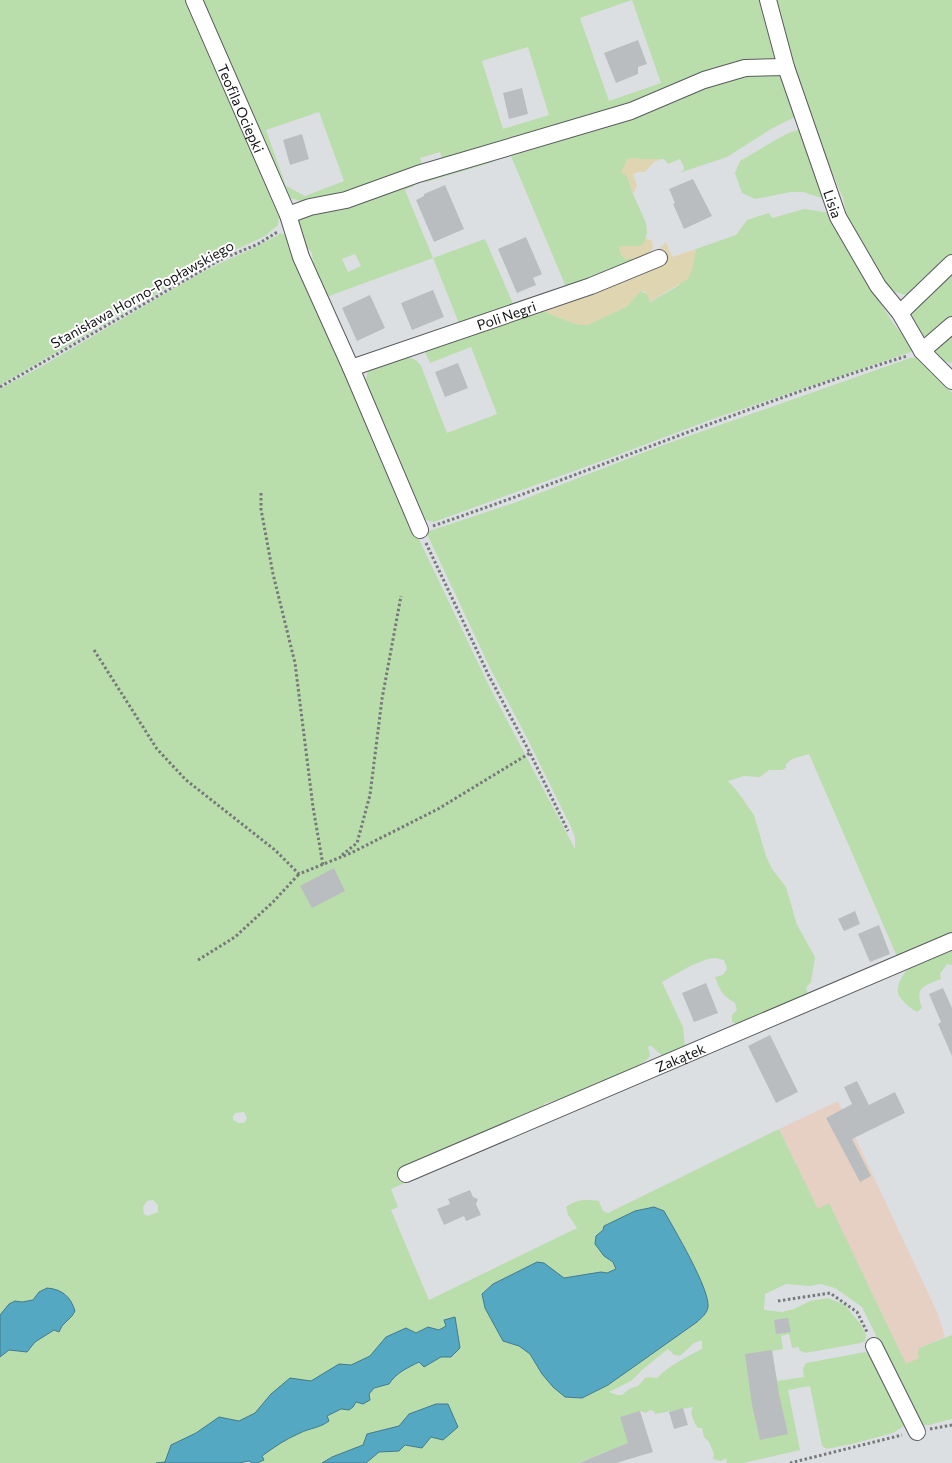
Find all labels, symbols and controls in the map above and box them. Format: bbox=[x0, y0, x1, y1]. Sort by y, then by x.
street label: Teofila Ociepki bbox=[214, 61, 268, 155]
street label: Lisia bbox=[821, 187, 846, 220]
street label: Stanisława Horno-Popławskiego bbox=[47, 236, 237, 352]
street label: Poli Negri bbox=[474, 297, 538, 333]
street label: Zakątek bbox=[653, 1039, 708, 1075]

